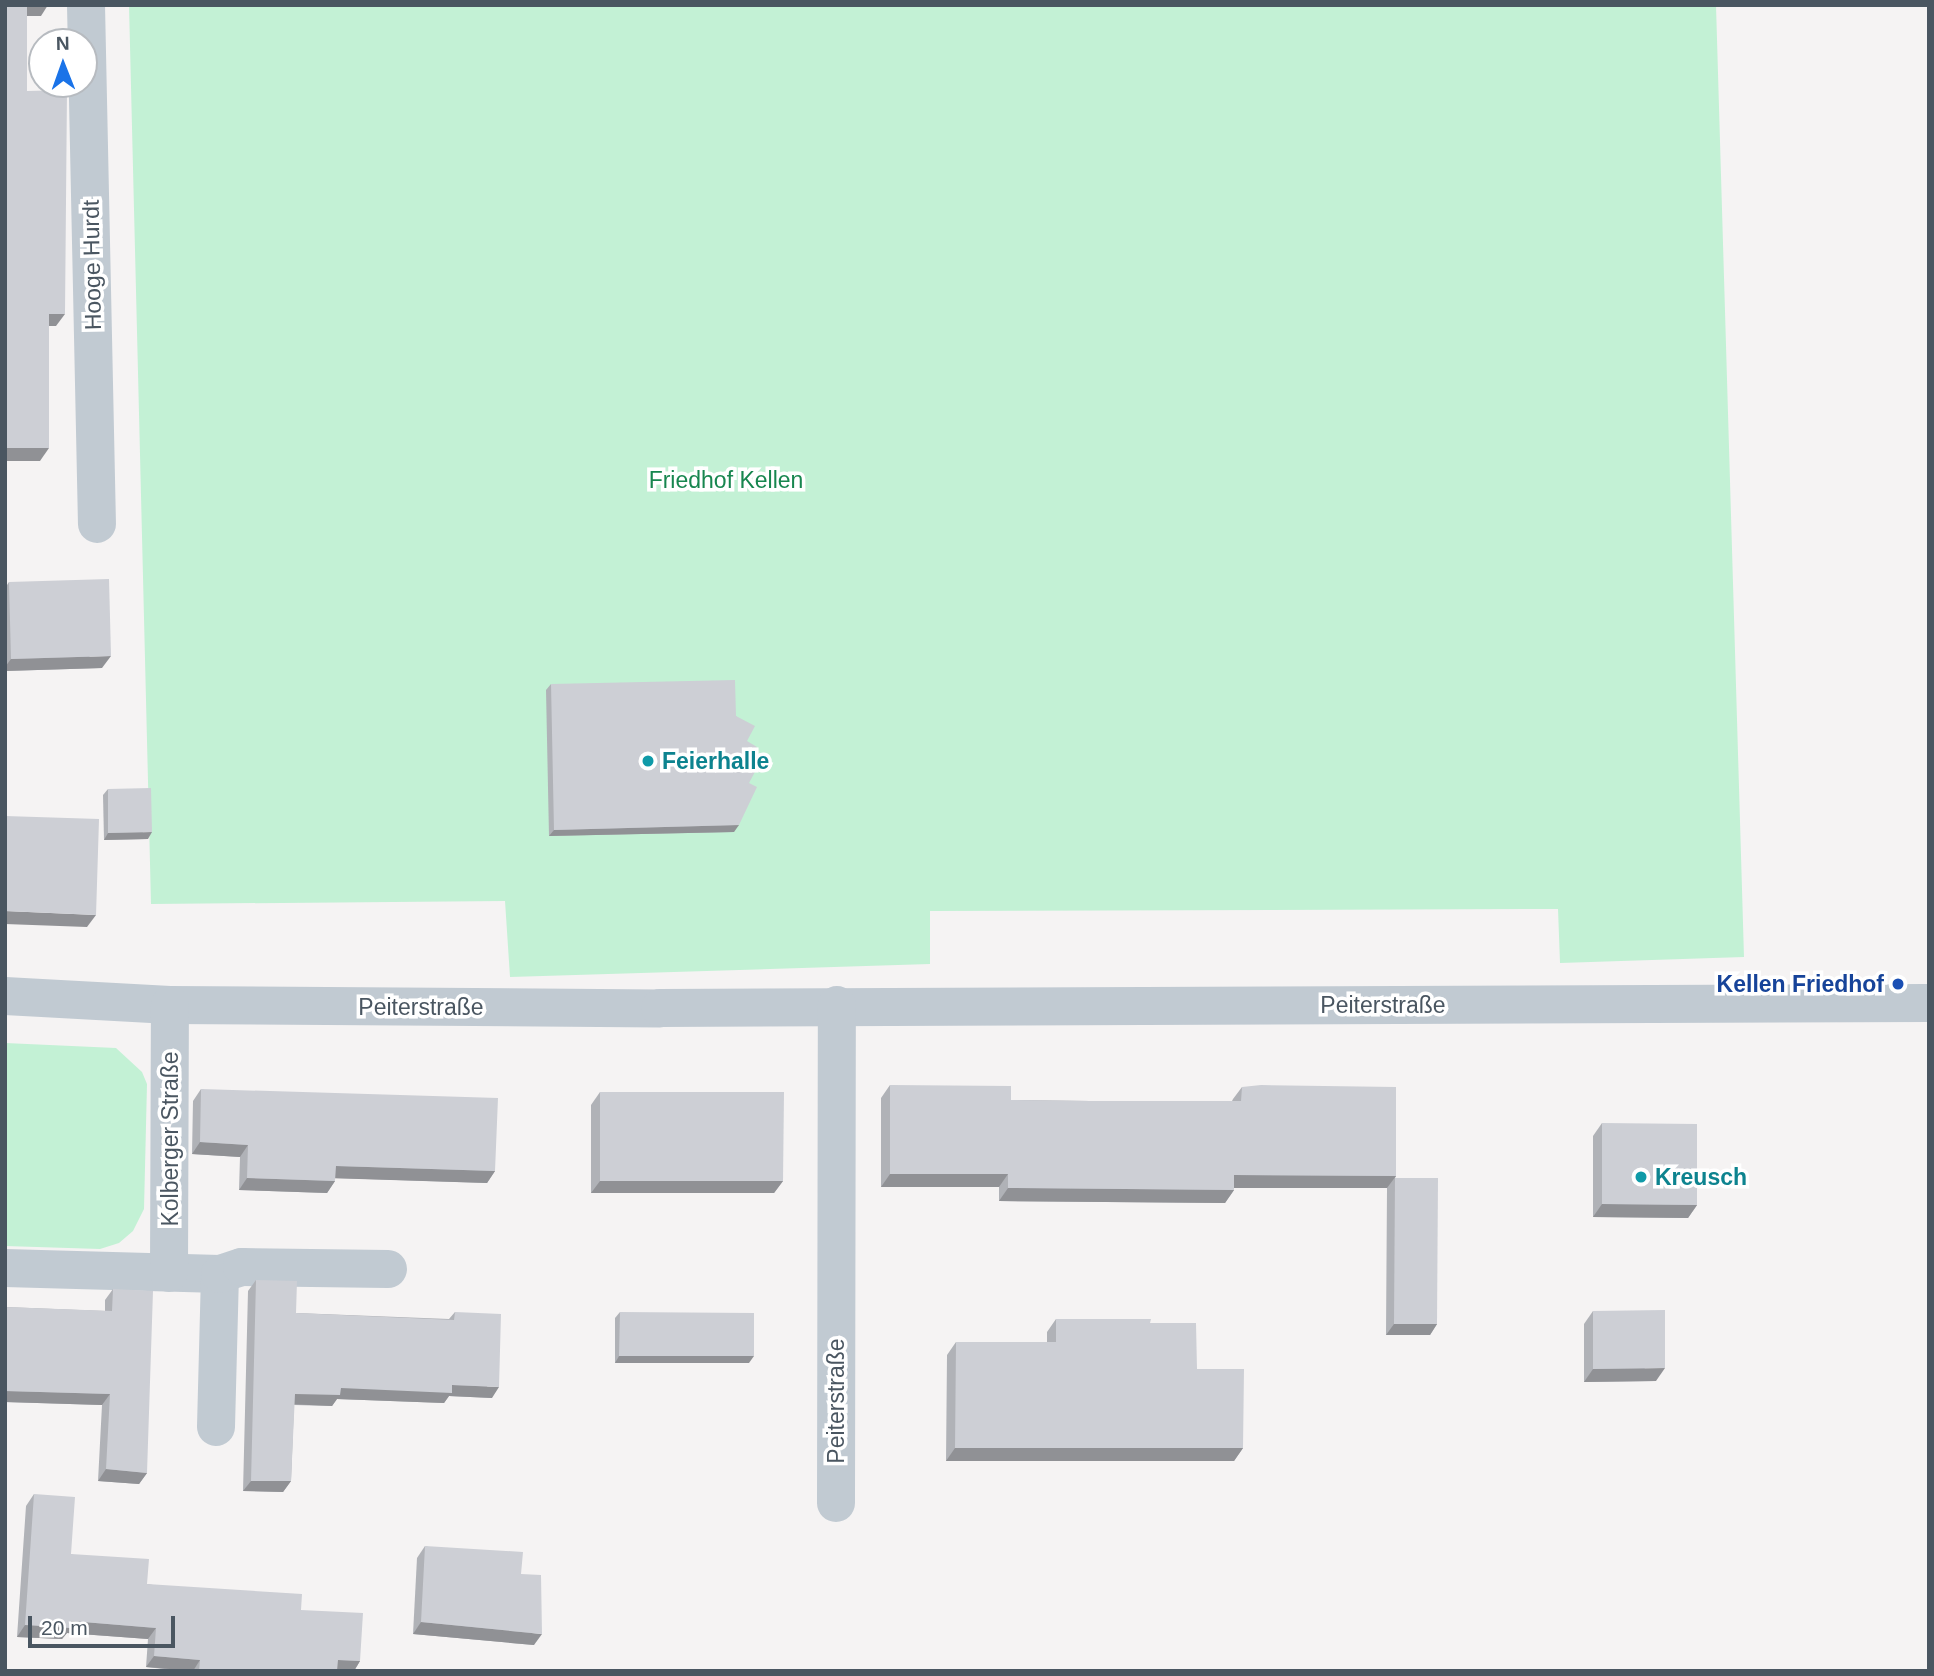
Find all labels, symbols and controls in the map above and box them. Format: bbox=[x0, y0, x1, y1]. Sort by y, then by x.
north arrow bbox=[28, 28, 98, 98]
text: N bbox=[56, 33, 70, 54]
street label: Hooge Hurdt bbox=[77, 200, 107, 330]
park label: Friedhof Kellen bbox=[649, 466, 803, 494]
place label: Feierhalle bbox=[662, 747, 769, 775]
marker: Feierhalle bbox=[640, 753, 656, 769]
place label: Kellen Friedhof bbox=[1717, 970, 1884, 998]
marker: Kellen Friedhof bbox=[1890, 976, 1906, 992]
street label: Peiterstraße bbox=[1320, 991, 1446, 1019]
street label: Peiterstraße bbox=[358, 993, 484, 1021]
street label: Kolberger Straße bbox=[156, 1051, 184, 1227]
place label: Kreusch bbox=[1655, 1163, 1747, 1191]
marker: Kreusch bbox=[1633, 1169, 1649, 1185]
street label: Peiterstraße bbox=[822, 1338, 850, 1464]
scale bar bbox=[32, 1602, 178, 1646]
text: 20 m bbox=[41, 1616, 88, 1639]

